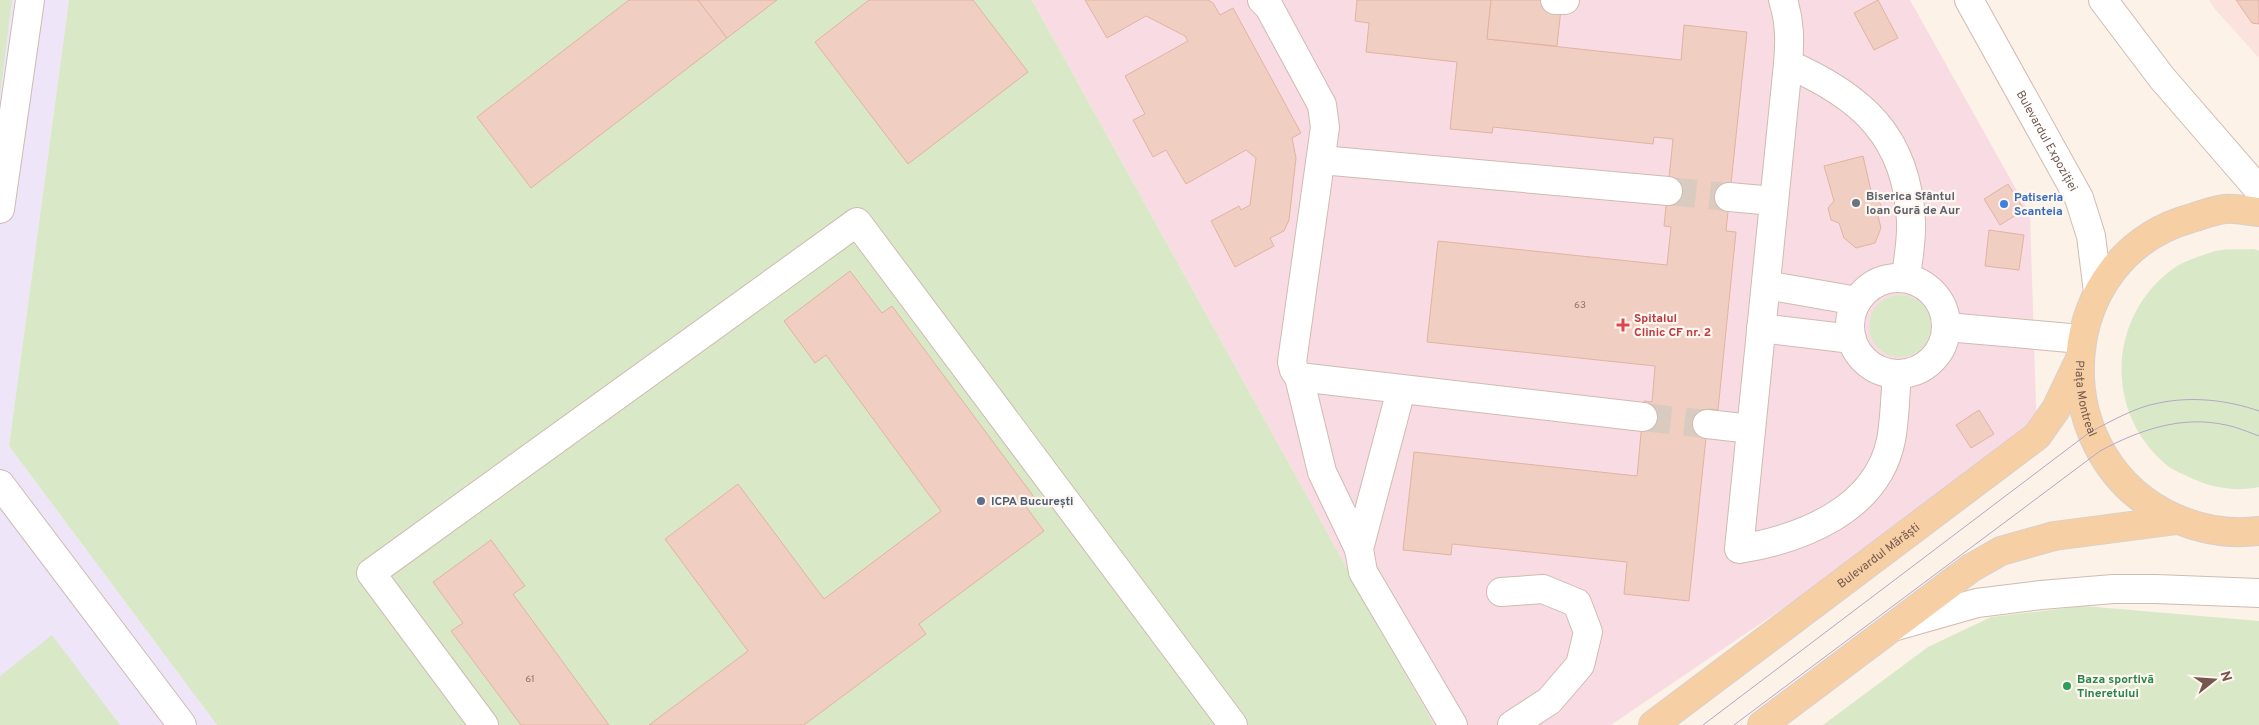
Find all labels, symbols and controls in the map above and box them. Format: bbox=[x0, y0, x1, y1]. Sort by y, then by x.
street label: Bulevardul Expoziției bbox=[2012, 88, 2081, 195]
place label: Biserica Sfântul Ioan Gură de Aur bbox=[1866, 189, 1960, 219]
place label: Patiseria Scanteia bbox=[2014, 190, 2063, 220]
marker: Biserica Sfântul Ioan Gură de Aur bbox=[1850, 197, 1862, 209]
marker: Patiseria Scanteia bbox=[1998, 198, 2010, 210]
house number: 63 bbox=[1574, 299, 1586, 312]
place label: Spitalul Clinic CF nr. 2 bbox=[1634, 311, 1711, 341]
marker: Spitalul Clinic CF nr. 2 bbox=[1616, 318, 1630, 332]
street label: Piața Montreal bbox=[2071, 360, 2100, 439]
place label: ICPA București bbox=[991, 494, 1073, 510]
marker: ICPA București bbox=[975, 495, 987, 507]
street label: Bulevardul Mărăști bbox=[1834, 520, 1923, 593]
north arrow bbox=[2189, 655, 2239, 705]
text: N bbox=[2215, 669, 2235, 684]
place label: Baza sportivă Tineretului bbox=[2077, 672, 2154, 702]
house number: 61 bbox=[525, 673, 535, 686]
marker: Baza sportivă Tineretului bbox=[2061, 680, 2073, 692]

